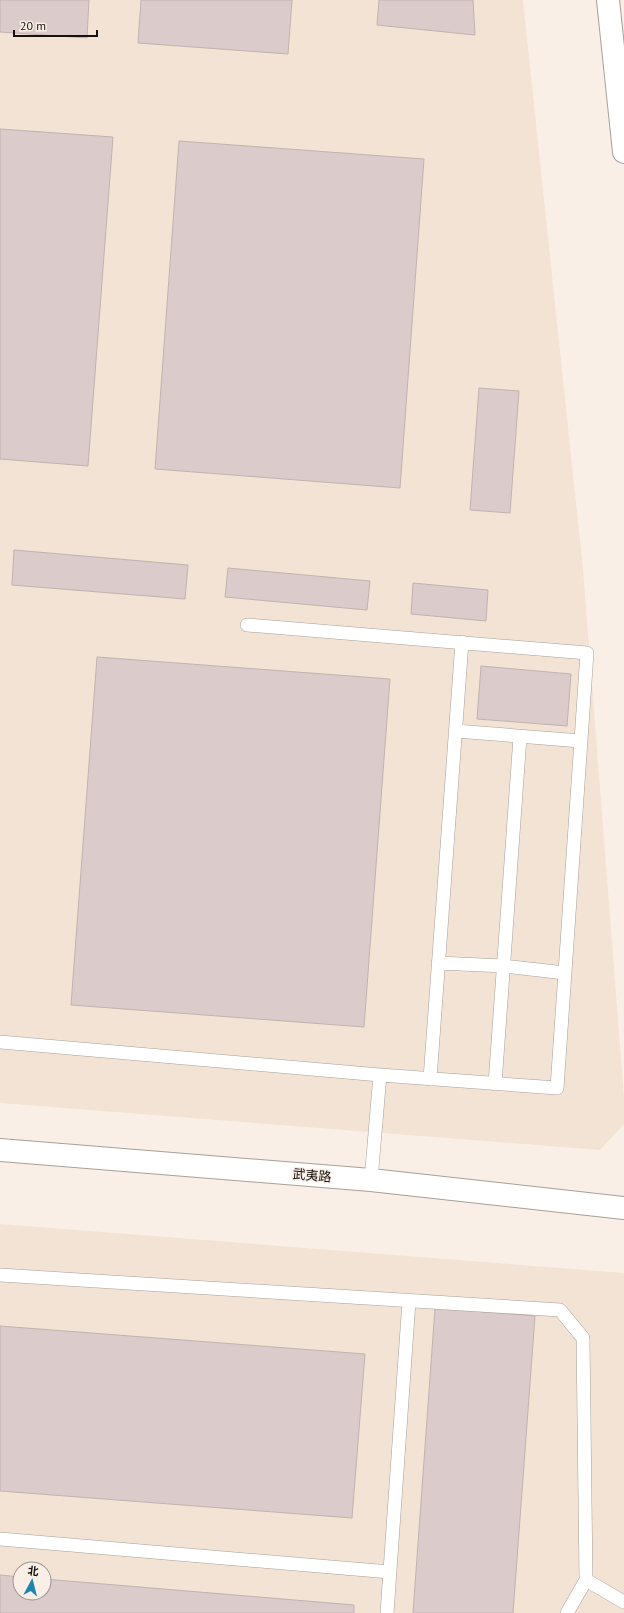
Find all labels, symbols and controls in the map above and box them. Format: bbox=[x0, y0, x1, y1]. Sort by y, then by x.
scale bar bbox=[14, 12, 97, 38]
text: 20 m bbox=[20, 18, 46, 33]
street label: 武夷路 bbox=[292, 1165, 332, 1186]
north arrow bbox=[12, 1561, 52, 1601]
text: 北 bbox=[27, 1563, 40, 1579]

